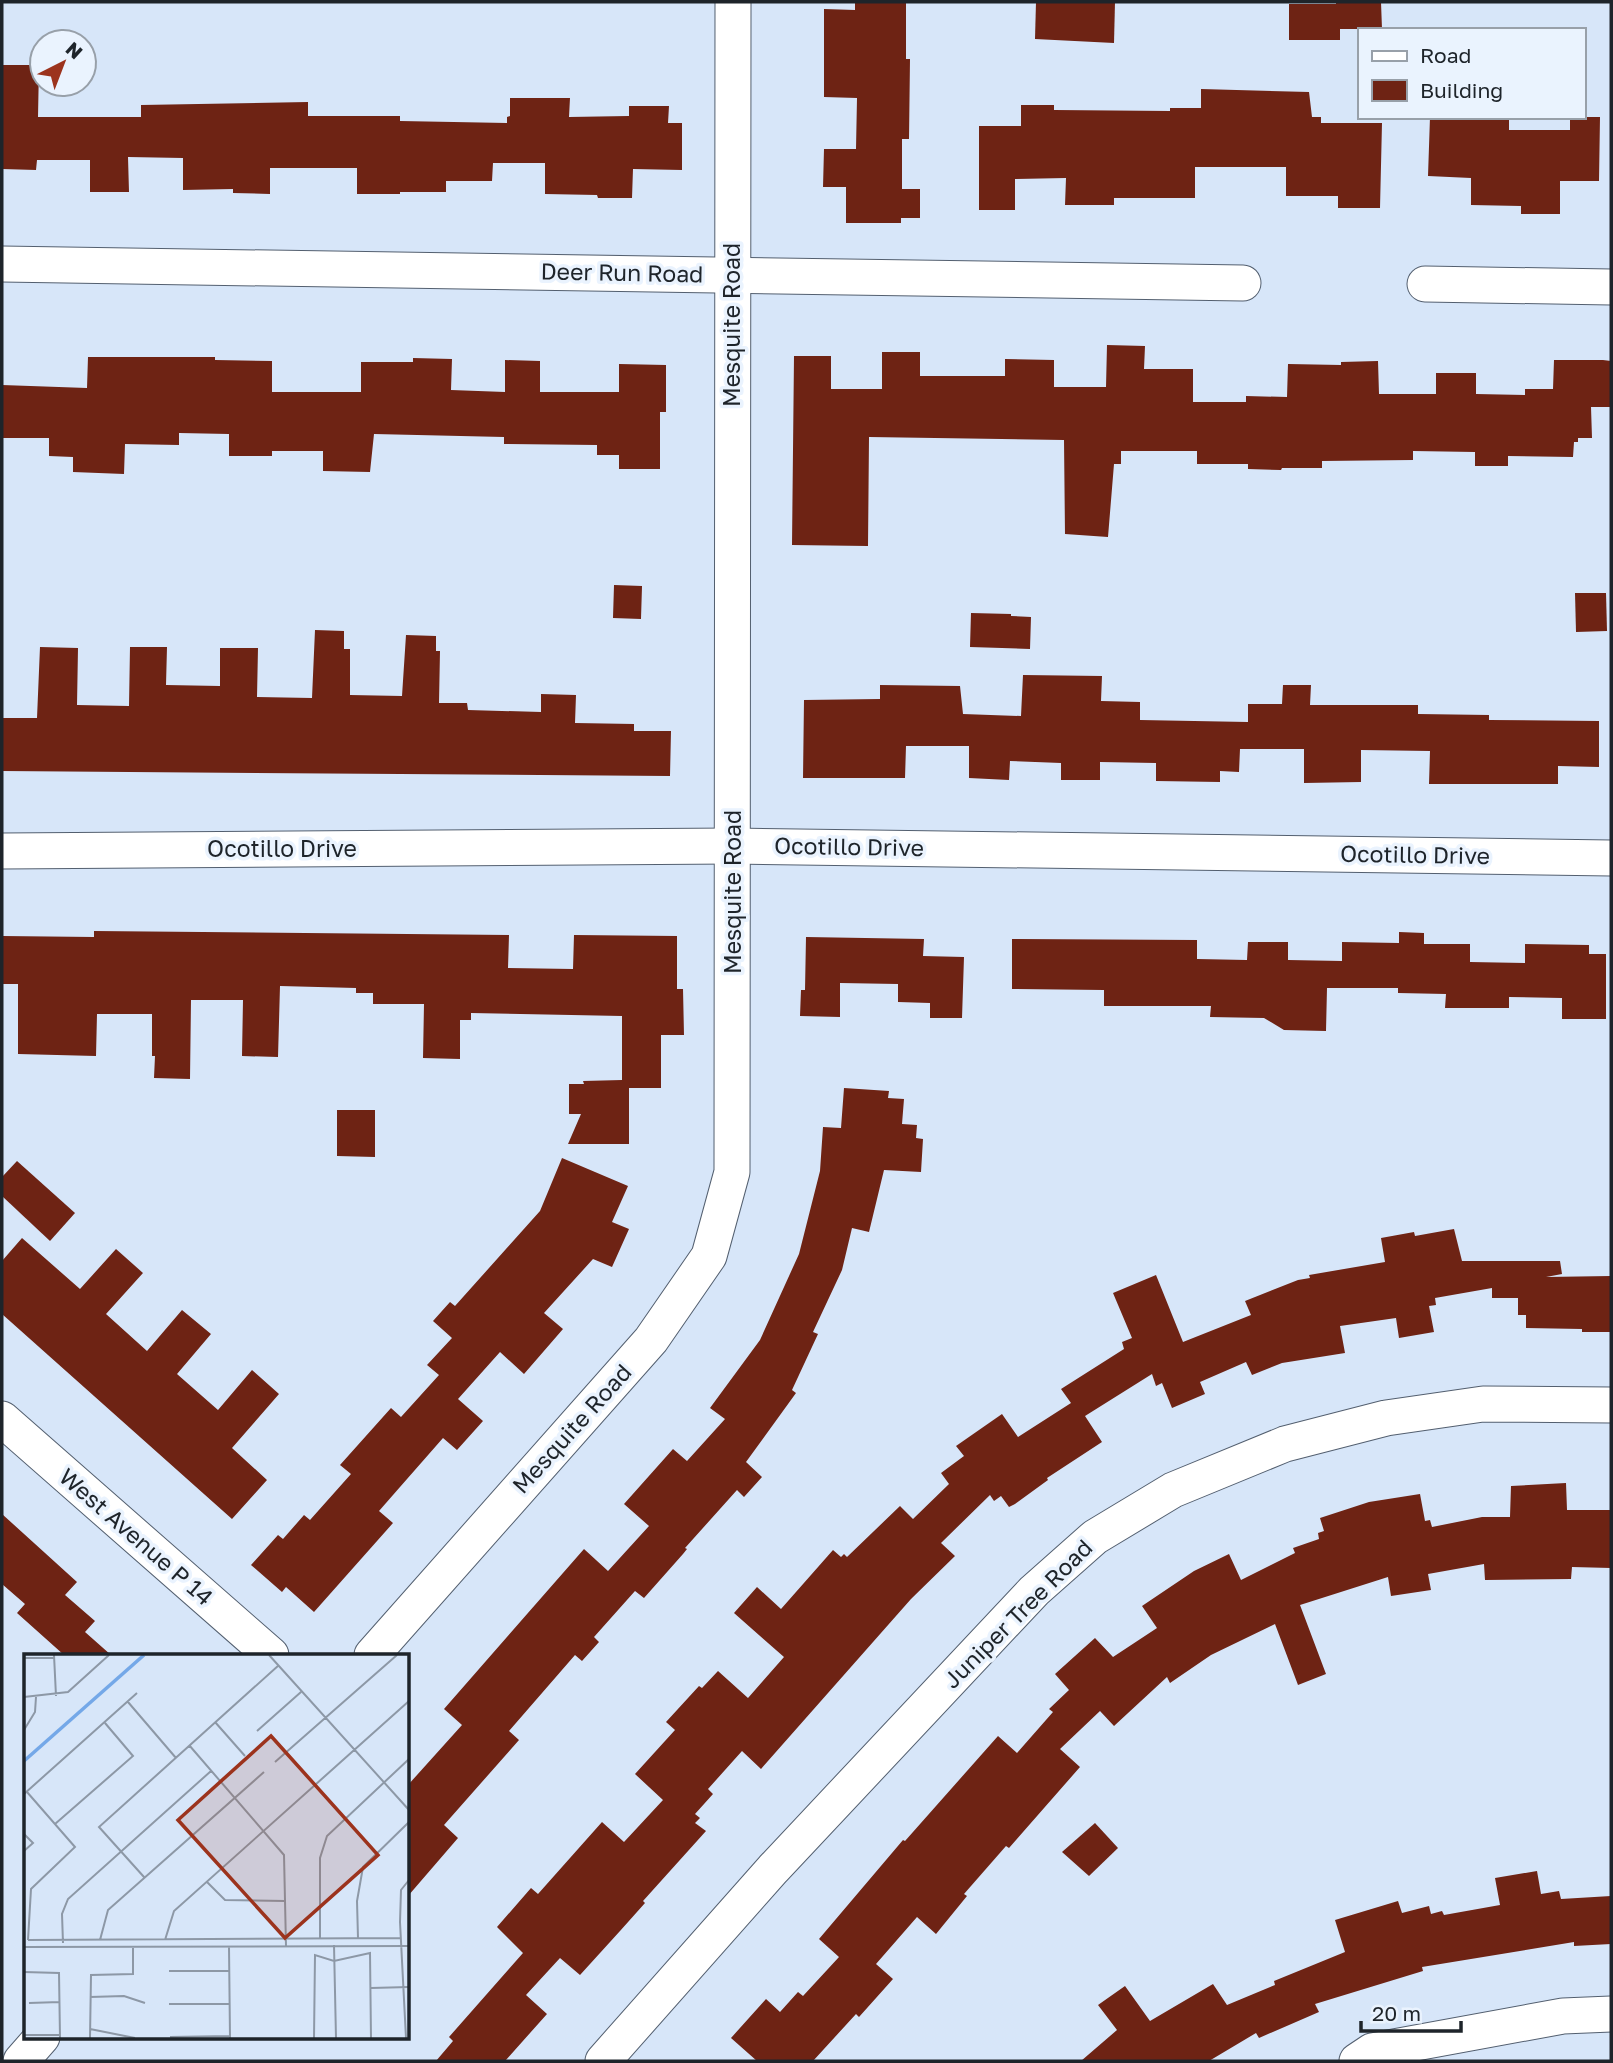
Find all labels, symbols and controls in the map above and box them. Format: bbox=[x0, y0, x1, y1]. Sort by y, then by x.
north arrow bbox=[28, 28, 98, 98]
legend bbox=[1358, 28, 1585, 119]
text: N bbox=[62, 37, 88, 63]
text: Road bbox=[1420, 42, 1471, 68]
text: Building bbox=[1420, 77, 1503, 103]
street label: Mesquite Road bbox=[717, 243, 745, 407]
street label: Deer Run Road bbox=[540, 257, 704, 287]
street label: Mesquite Road bbox=[718, 810, 746, 974]
street label: Ocotillo Drive bbox=[774, 831, 924, 861]
street label: Ocotillo Drive bbox=[207, 834, 357, 862]
street label: Ocotillo Drive bbox=[1340, 839, 1490, 869]
street label: Mesquite Road bbox=[506, 1358, 637, 1499]
street label: West Avenue P 14 bbox=[54, 1462, 219, 1611]
street label: Juniper Tree Road bbox=[937, 1533, 1098, 1694]
inset map bbox=[24, 1654, 410, 2038]
scale bar bbox=[1361, 1990, 1461, 2034]
text: 20 m bbox=[1372, 2000, 1421, 2026]

